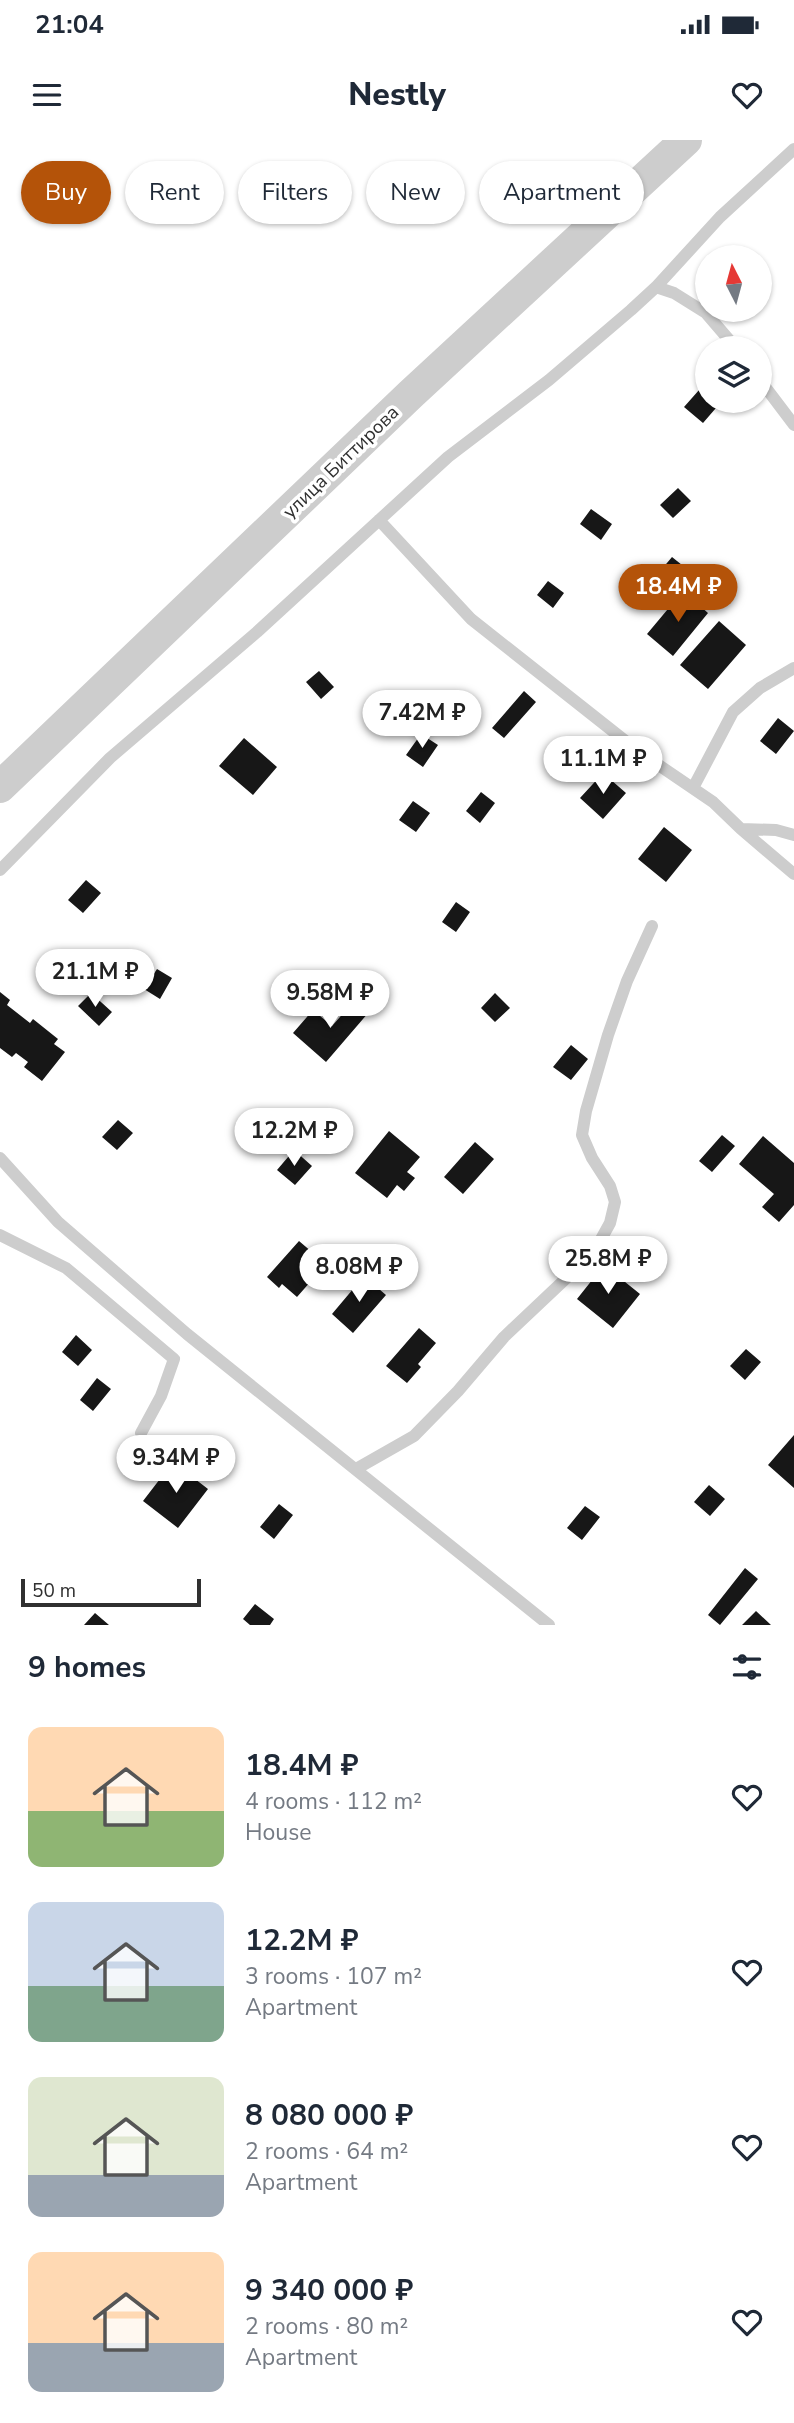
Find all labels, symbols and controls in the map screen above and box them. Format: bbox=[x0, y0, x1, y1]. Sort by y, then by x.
text: 21:04 bbox=[35, 7, 104, 42]
text: Nestly bbox=[348, 73, 446, 116]
icon: menu bbox=[28, 76, 66, 114]
icon: heart bbox=[728, 76, 766, 114]
chip: Buy bbox=[21, 161, 111, 224]
chip: Rent bbox=[125, 161, 224, 224]
chip: Filters bbox=[238, 161, 352, 224]
chip: New bbox=[366, 161, 465, 224]
chip: Apartment bbox=[479, 161, 644, 224]
north arrow bbox=[695, 245, 772, 322]
map controls bbox=[695, 245, 772, 413]
button: layers bbox=[695, 336, 772, 413]
street label: улица Биттирова bbox=[277, 400, 405, 524]
pin: 18.4M ₽ bbox=[613, 564, 743, 624]
text: 18.4M ₽ bbox=[634, 571, 722, 602]
pin: 7.42M ₽ bbox=[357, 690, 487, 750]
text: 7.42M ₽ bbox=[378, 697, 466, 728]
pin: 11.1M ₽ bbox=[538, 736, 668, 796]
text: 11.1M ₽ bbox=[559, 743, 647, 774]
pin: 21.1M ₽ bbox=[30, 950, 160, 1009]
text: 21.1M ₽ bbox=[51, 956, 139, 987]
pin: 9.58M ₽ bbox=[265, 970, 395, 1030]
text: 9.58M ₽ bbox=[286, 977, 374, 1008]
pin: 12.2M ₽ bbox=[229, 1108, 359, 1168]
text: 12.2M ₽ bbox=[250, 1115, 338, 1146]
pin: 25.8M ₽ bbox=[543, 1236, 673, 1296]
text: 25.8M ₽ bbox=[564, 1243, 652, 1274]
pin: 8.08M ₽ bbox=[294, 1244, 424, 1304]
text: 8.08M ₽ bbox=[315, 1251, 403, 1282]
pin: 9.34M ₽ bbox=[111, 1436, 241, 1495]
text: 9.34M ₽ bbox=[132, 1442, 220, 1473]
scale bar bbox=[21, 1576, 201, 1608]
text: 50 m bbox=[32, 1578, 76, 1604]
text: 9 homes bbox=[28, 1647, 146, 1688]
icon: filters bbox=[728, 1648, 766, 1686]
text: 18.4M ₽ bbox=[245, 1745, 359, 1786]
icon: home bbox=[84, 1755, 168, 1839]
icon: heart bbox=[728, 1778, 766, 1816]
text: 4 rooms · 112 m² bbox=[245, 1786, 422, 1817]
text: House bbox=[245, 1817, 312, 1848]
text: 12.2M ₽ bbox=[245, 1920, 359, 1961]
icon: home bbox=[84, 1930, 168, 2014]
icon: heart bbox=[728, 1953, 766, 1991]
text: 3 rooms · 107 m² bbox=[245, 1961, 422, 1992]
text: Apartment bbox=[245, 1992, 357, 2023]
text: 8 080 000 ₽ bbox=[245, 2095, 413, 2136]
icon: home bbox=[84, 2105, 168, 2189]
icon: heart bbox=[728, 2128, 766, 2166]
text: 2 rooms · 64 m² bbox=[245, 2136, 408, 2167]
text: Apartment bbox=[245, 2167, 357, 2198]
text: 9 340 000 ₽ bbox=[245, 2270, 413, 2311]
icon: home bbox=[84, 2280, 168, 2364]
icon: heart bbox=[728, 2303, 766, 2341]
text: 2 rooms · 80 m² bbox=[245, 2311, 408, 2342]
text: Apartment bbox=[245, 2342, 357, 2373]

